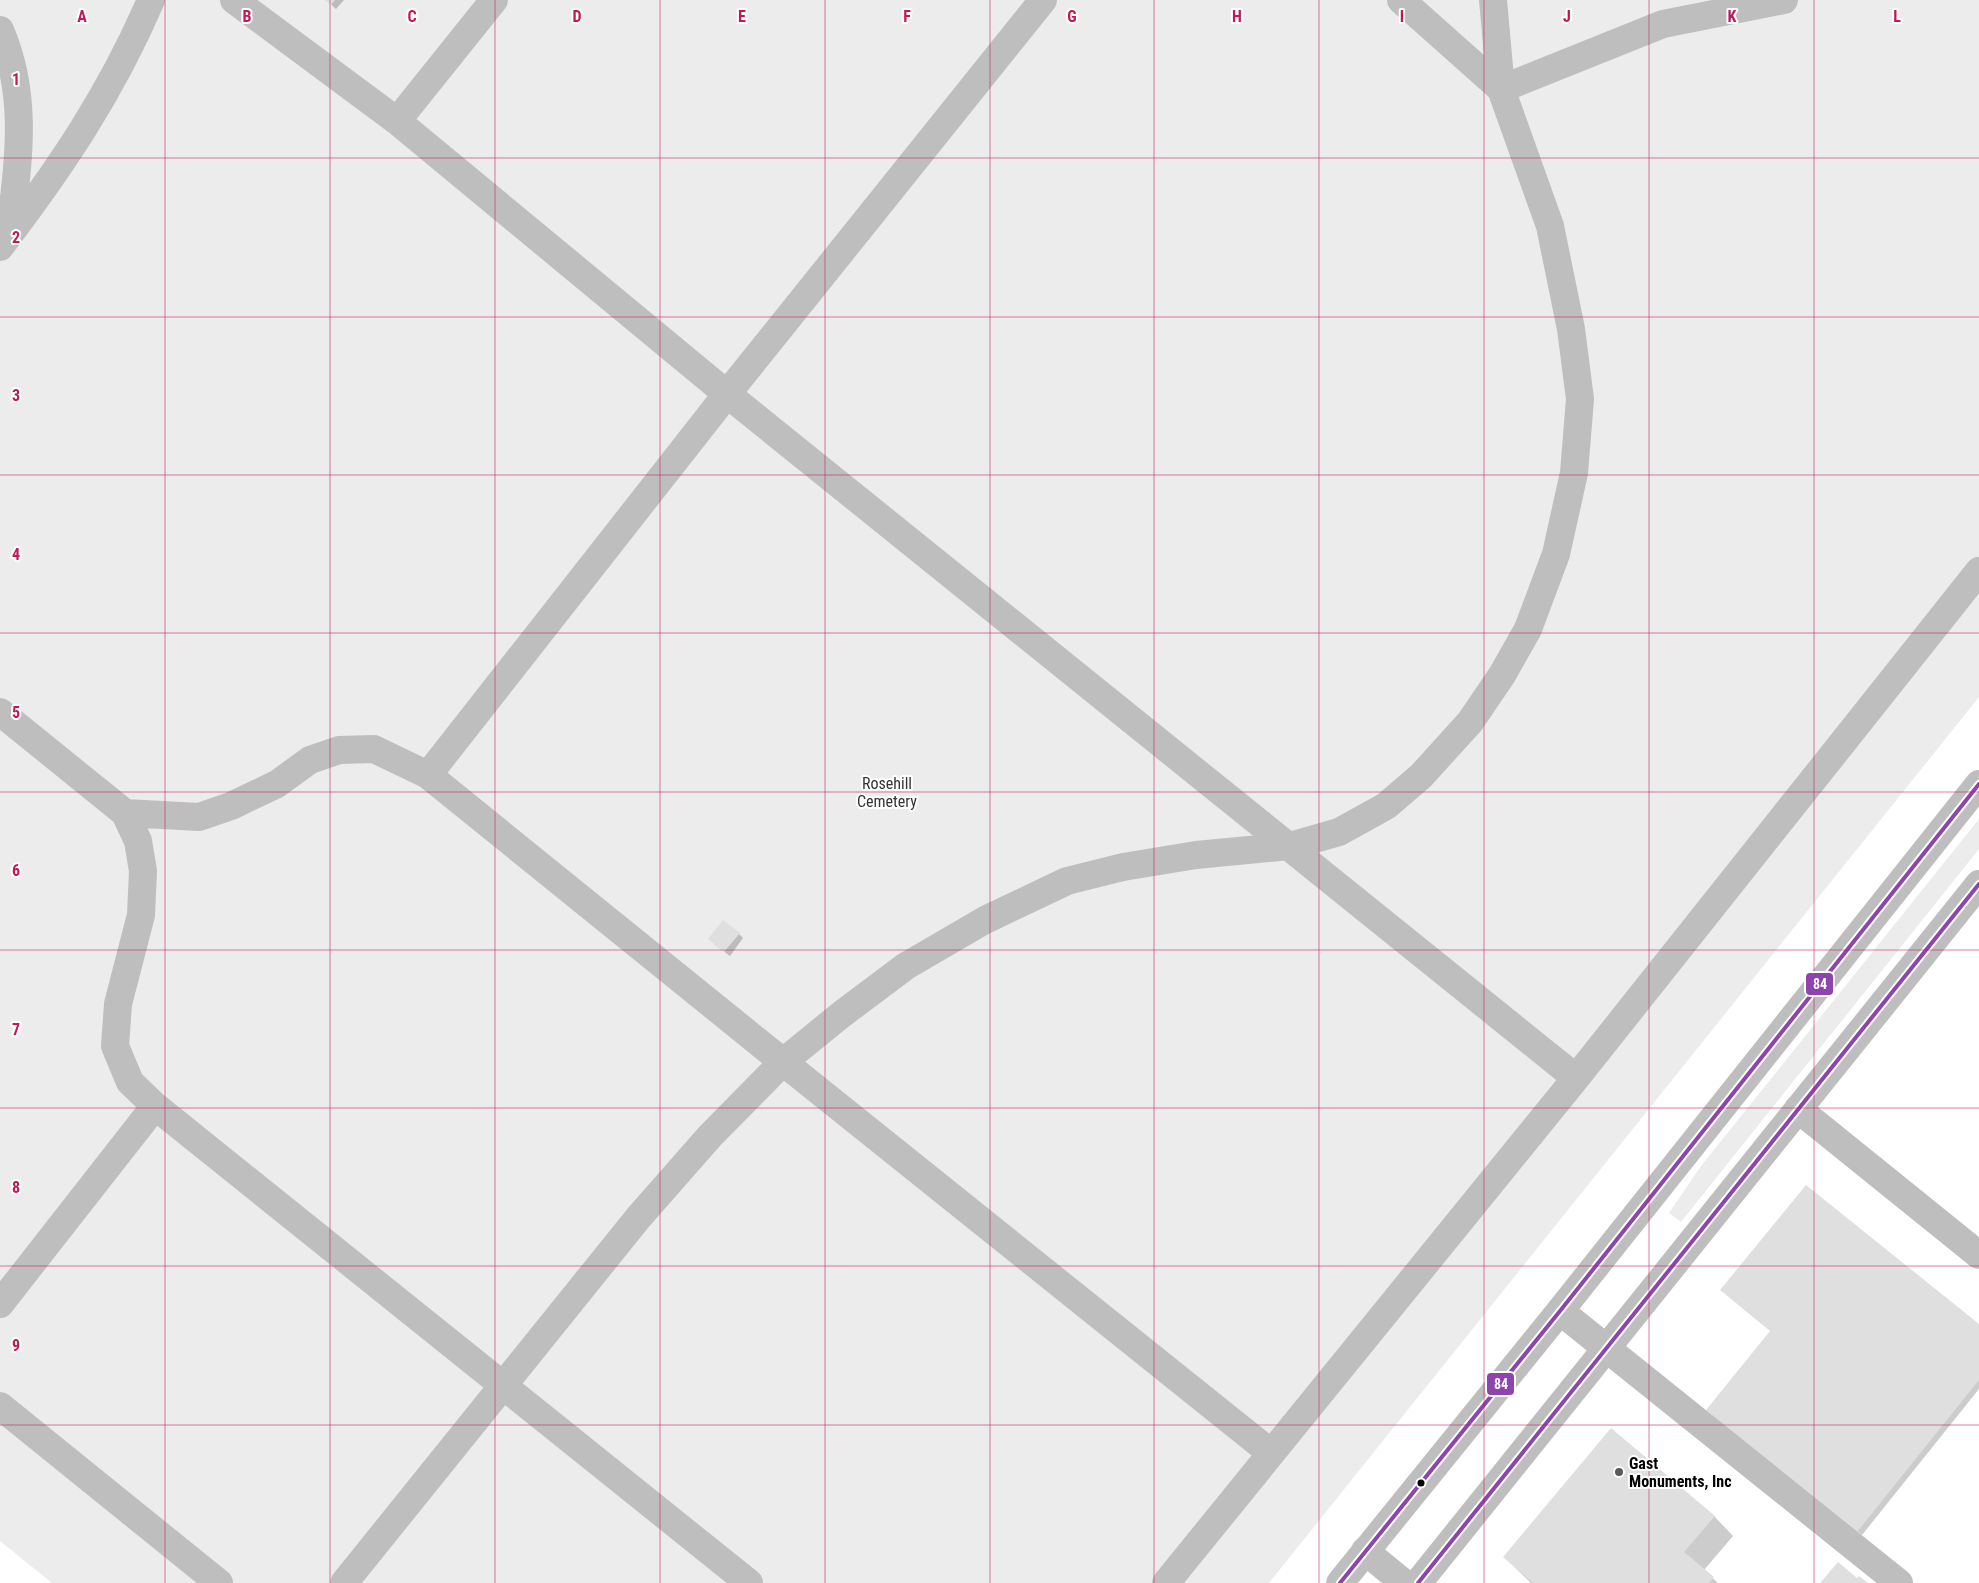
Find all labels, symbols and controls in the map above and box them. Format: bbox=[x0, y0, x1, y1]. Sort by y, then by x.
text: A bbox=[77, 7, 87, 26]
text: B bbox=[243, 7, 252, 26]
text: C bbox=[407, 7, 417, 26]
text: D bbox=[572, 7, 582, 26]
text: E bbox=[738, 7, 746, 26]
text: F bbox=[903, 7, 911, 26]
text: G bbox=[1067, 7, 1077, 26]
text: H bbox=[1232, 7, 1242, 26]
text: I bbox=[1400, 7, 1404, 26]
text: J bbox=[1563, 7, 1571, 26]
text: K bbox=[1728, 7, 1737, 26]
text: L bbox=[1893, 7, 1901, 26]
text: 1 bbox=[12, 70, 20, 89]
text: 2 bbox=[12, 228, 20, 247]
text: 3 bbox=[12, 386, 20, 405]
text: 4 bbox=[12, 545, 20, 564]
text: 5 bbox=[12, 703, 20, 722]
park label: Rosehill Cemetery bbox=[857, 774, 917, 811]
text: 6 bbox=[12, 861, 20, 880]
line badge: 84 bbox=[1805, 972, 1834, 996]
text: 84 bbox=[1813, 976, 1827, 992]
text: 7 bbox=[12, 1020, 20, 1039]
text: 8 bbox=[12, 1178, 20, 1197]
text: 9 bbox=[12, 1336, 20, 1355]
line badge: 84 bbox=[1486, 1372, 1515, 1396]
text: 84 bbox=[1494, 1376, 1508, 1392]
place label: Gast Monuments, Inc bbox=[1629, 1454, 1732, 1491]
marker: Gast Monuments, Inc bbox=[1613, 1466, 1625, 1478]
unlabelled marker bbox=[1416, 1478, 1426, 1488]

